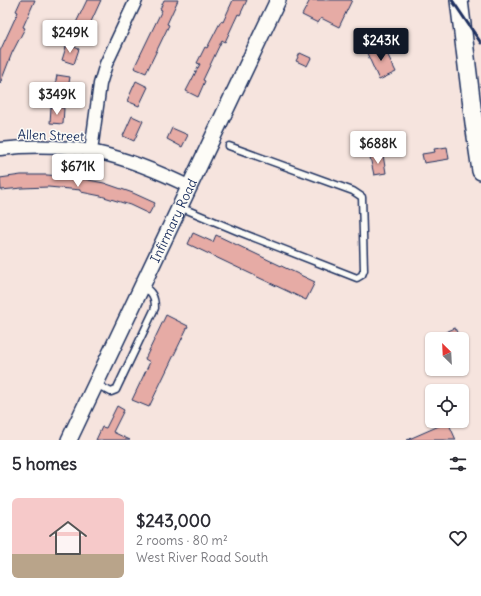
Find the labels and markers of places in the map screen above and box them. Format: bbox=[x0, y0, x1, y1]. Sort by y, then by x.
pin: $249K bbox=[42, 20, 98, 54]
pin: $243K bbox=[353, 28, 409, 62]
pin: $349K bbox=[29, 82, 85, 116]
pin: $688K bbox=[350, 131, 406, 165]
pin: $671K bbox=[50, 154, 106, 188]

